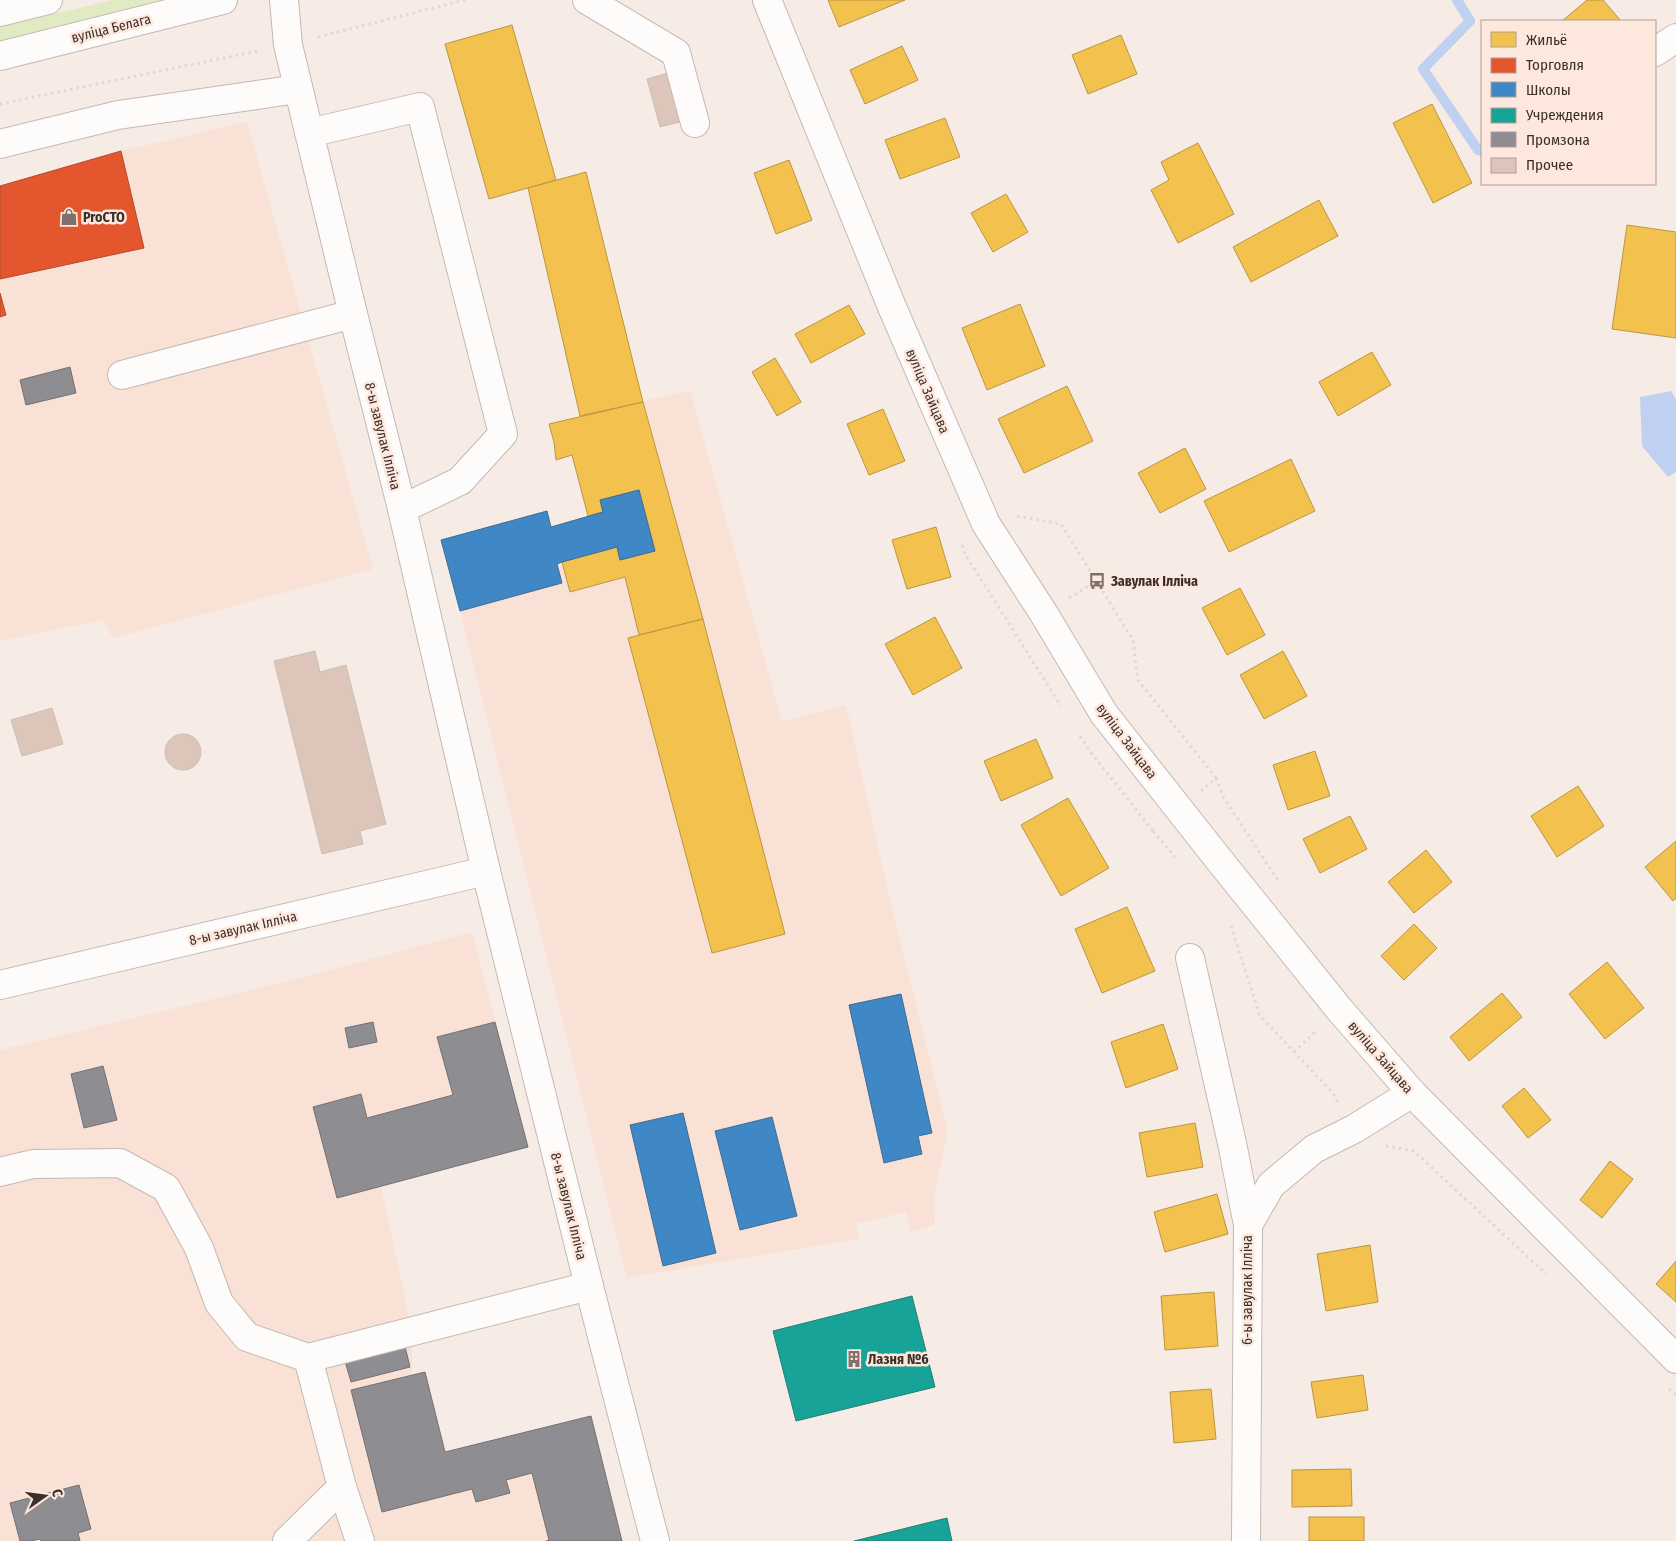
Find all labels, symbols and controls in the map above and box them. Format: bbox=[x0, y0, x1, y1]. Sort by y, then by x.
street label: вуліца Белага bbox=[70, 10, 153, 47]
legend bbox=[1481, 20, 1656, 185]
text: Жильё bbox=[1526, 31, 1567, 49]
text: Торговля bbox=[1526, 56, 1584, 74]
text: Школы bbox=[1526, 81, 1571, 99]
text: Учреждения bbox=[1525, 106, 1604, 124]
text: Промзона bbox=[1526, 131, 1590, 149]
text: Прочее bbox=[1526, 156, 1573, 174]
shop icon: ProСТО bbox=[59, 207, 79, 227]
place label: ProСТО bbox=[83, 209, 125, 226]
street label: вуліца Зайцава bbox=[902, 346, 953, 436]
street label: 8-ы завулак Ілліча bbox=[361, 381, 404, 492]
bus stop icon: Завулак Ілліча bbox=[1087, 571, 1107, 591]
place label: Завулак Ілліча bbox=[1110, 573, 1198, 590]
street label: вуліца Зайцава bbox=[1093, 700, 1161, 783]
street label: 8-ы завулак Ілліча bbox=[188, 908, 299, 949]
street label: вуліца Зайцава bbox=[1345, 1018, 1417, 1097]
street label: 8-ы завулак Ілліча bbox=[547, 1151, 590, 1262]
street label: 6-ы завулак Ілліча bbox=[1239, 1235, 1256, 1345]
building icon: Лазня №6 bbox=[844, 1349, 864, 1369]
place label: Лазня №6 bbox=[868, 1351, 929, 1368]
north arrow bbox=[20, 1471, 70, 1521]
text: С bbox=[48, 1487, 66, 1499]

